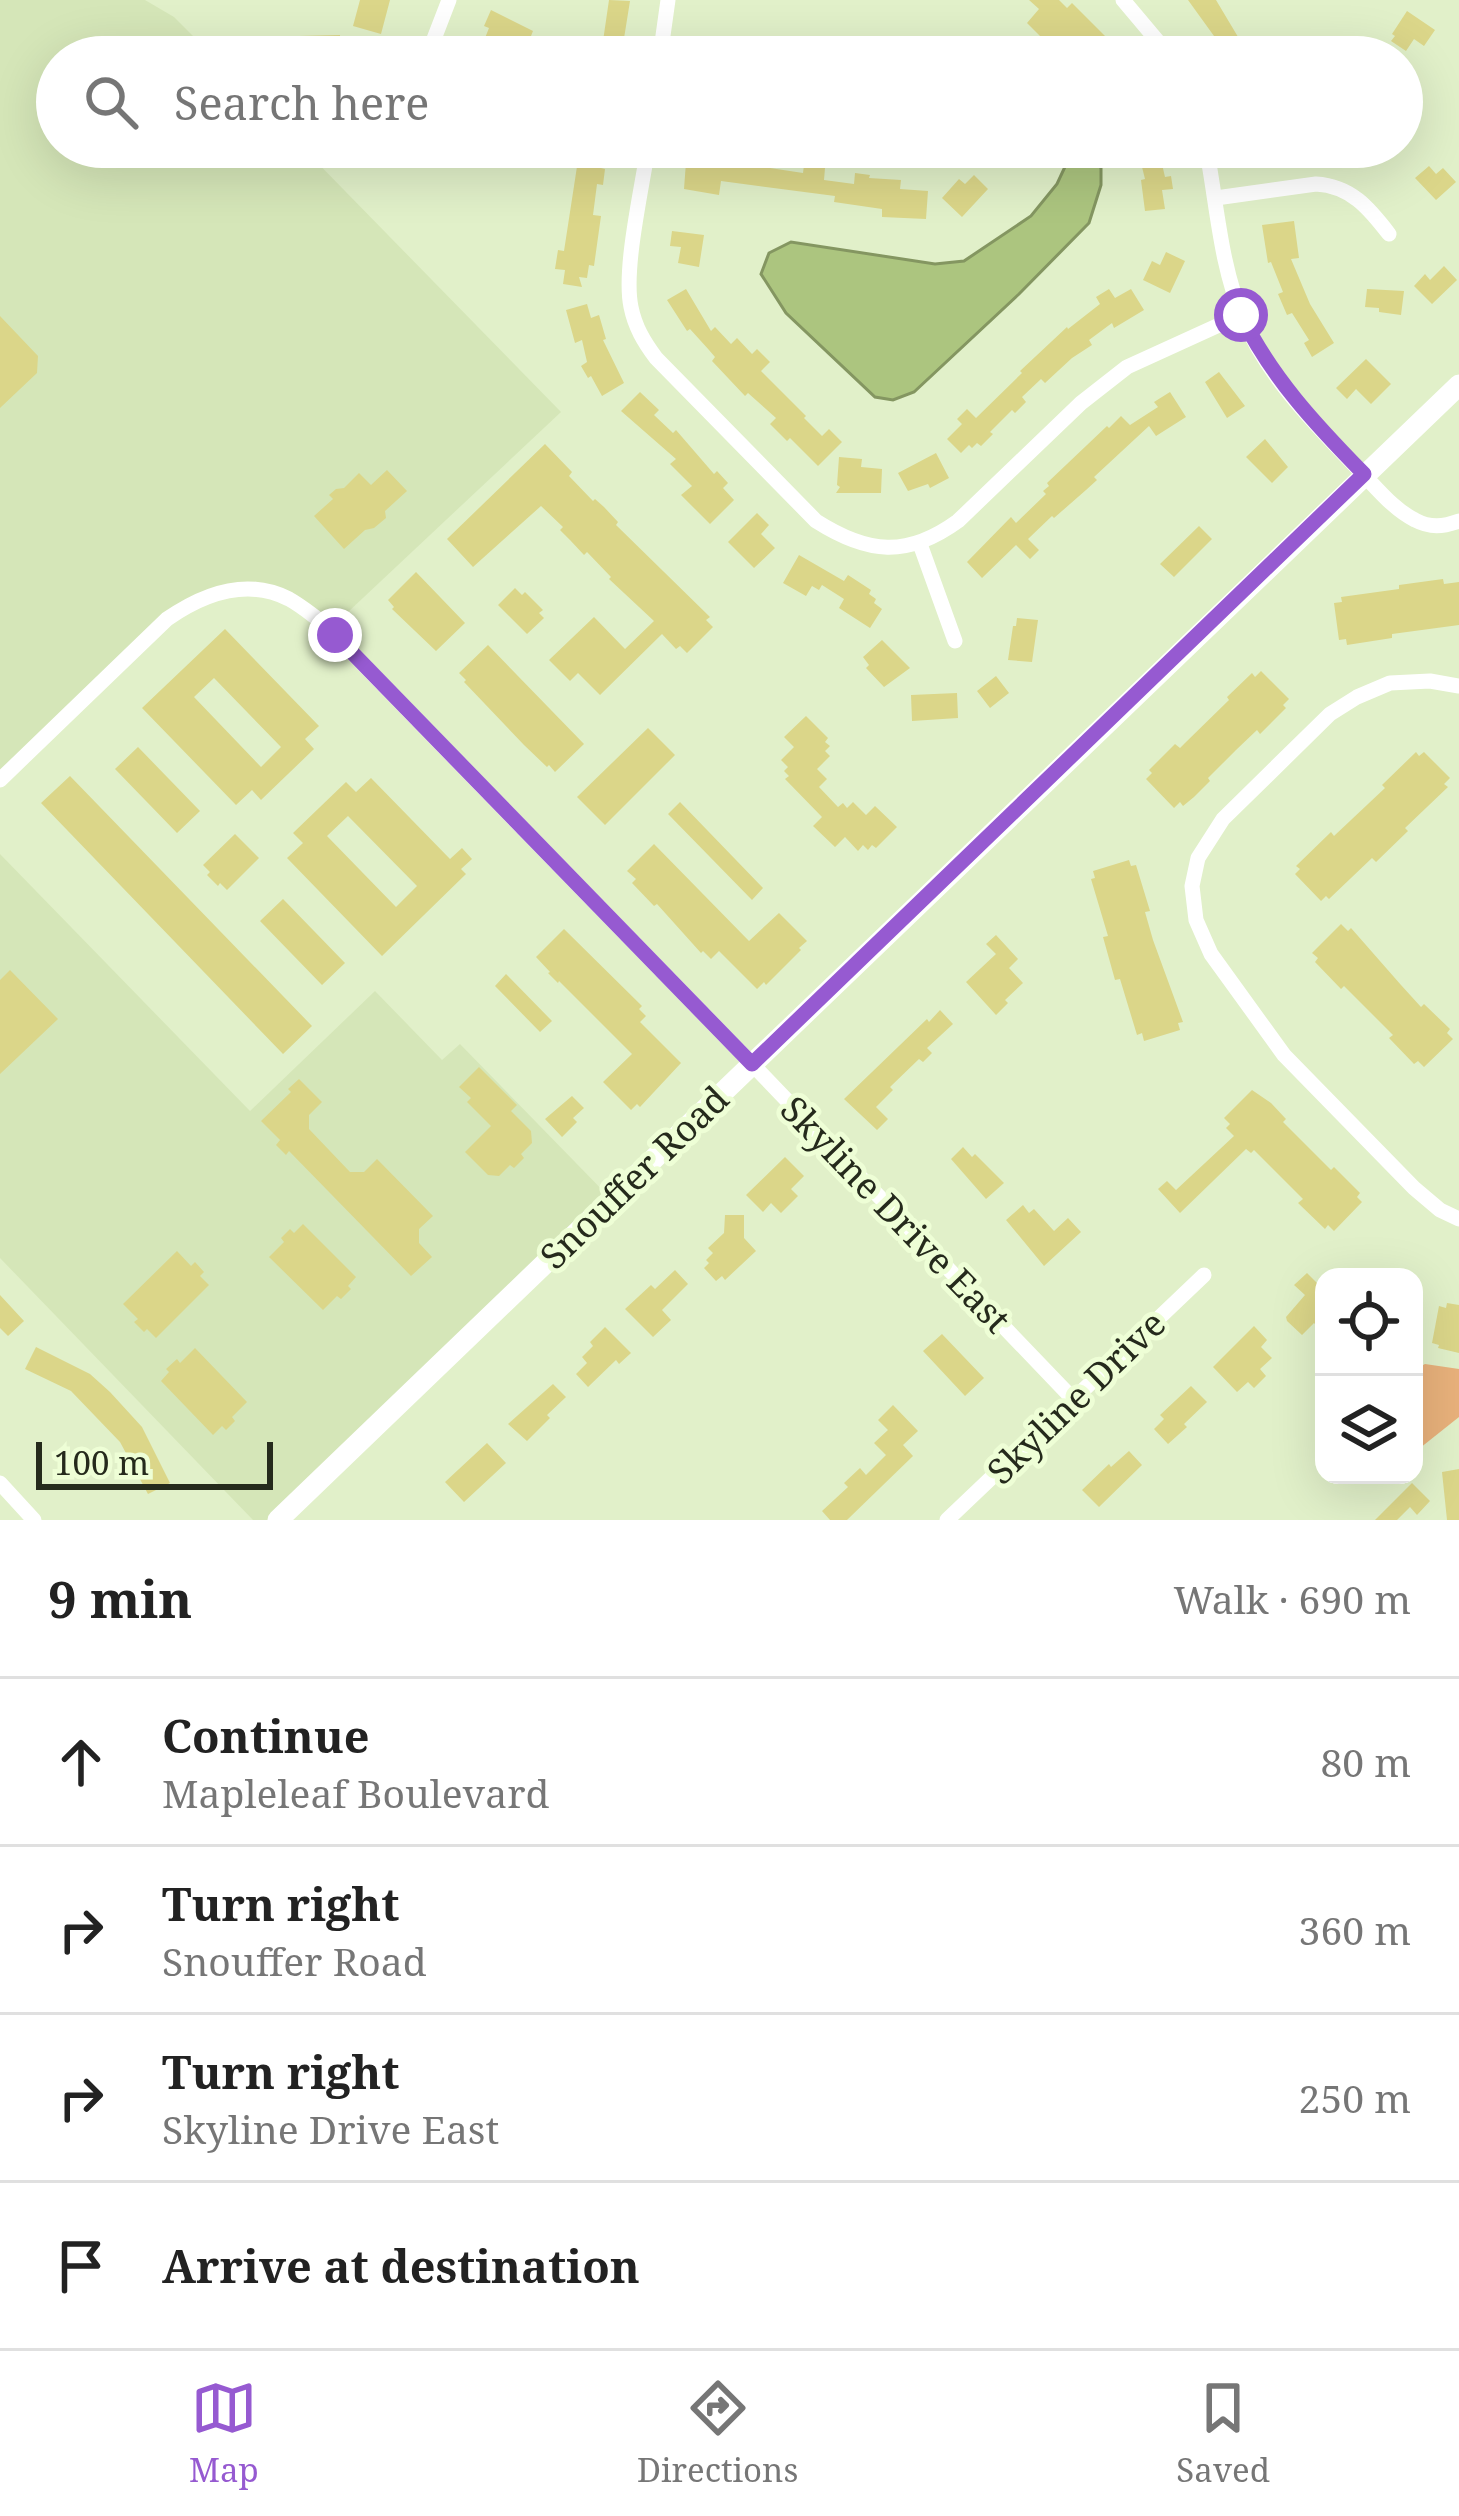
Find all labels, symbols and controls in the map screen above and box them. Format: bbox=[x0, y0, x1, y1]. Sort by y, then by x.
search box bbox=[36, 36, 1423, 168]
icon: search bbox=[78, 69, 144, 135]
text: Search here bbox=[174, 72, 429, 133]
route start bbox=[1214, 288, 1268, 342]
route end bbox=[308, 608, 362, 662]
street label: Snouffer Road bbox=[529, 1075, 739, 1279]
street label: Skyline Drive East bbox=[770, 1085, 1022, 1343]
map controls bbox=[1315, 1268, 1423, 1484]
button: locate bbox=[1315, 1268, 1423, 1376]
street label: Skyline Drive bbox=[976, 1299, 1176, 1495]
button: layers bbox=[1315, 1376, 1423, 1484]
scale bar bbox=[36, 1436, 273, 1489]
text: 100 m bbox=[54, 1440, 149, 1485]
text: 9 min bbox=[48, 1563, 192, 1633]
text: Walk · 690 m bbox=[1174, 1572, 1411, 1625]
text: Continue bbox=[162, 1705, 370, 1766]
icon: ahead bbox=[48, 1729, 114, 1795]
text: 80 m bbox=[1320, 1735, 1411, 1788]
text: Mapleleaf Boulevard bbox=[162, 1766, 549, 1819]
text: Turn right bbox=[162, 1873, 399, 1934]
icon: right bbox=[48, 1897, 114, 1963]
text: 360 m bbox=[1299, 1903, 1411, 1956]
text: Snouffer Road bbox=[162, 1934, 427, 1987]
text: Turn right bbox=[162, 2041, 399, 2102]
icon: right bbox=[48, 2065, 114, 2131]
text: 250 m bbox=[1299, 2071, 1411, 2124]
text: Skyline Drive East bbox=[162, 2102, 499, 2155]
icon: arrive bbox=[48, 2233, 114, 2299]
text: Arrive at destination bbox=[162, 2235, 640, 2296]
tab: Map bbox=[189, 2375, 259, 2492]
tab: Directions bbox=[637, 2375, 798, 2492]
tab: Saved bbox=[1176, 2375, 1270, 2492]

